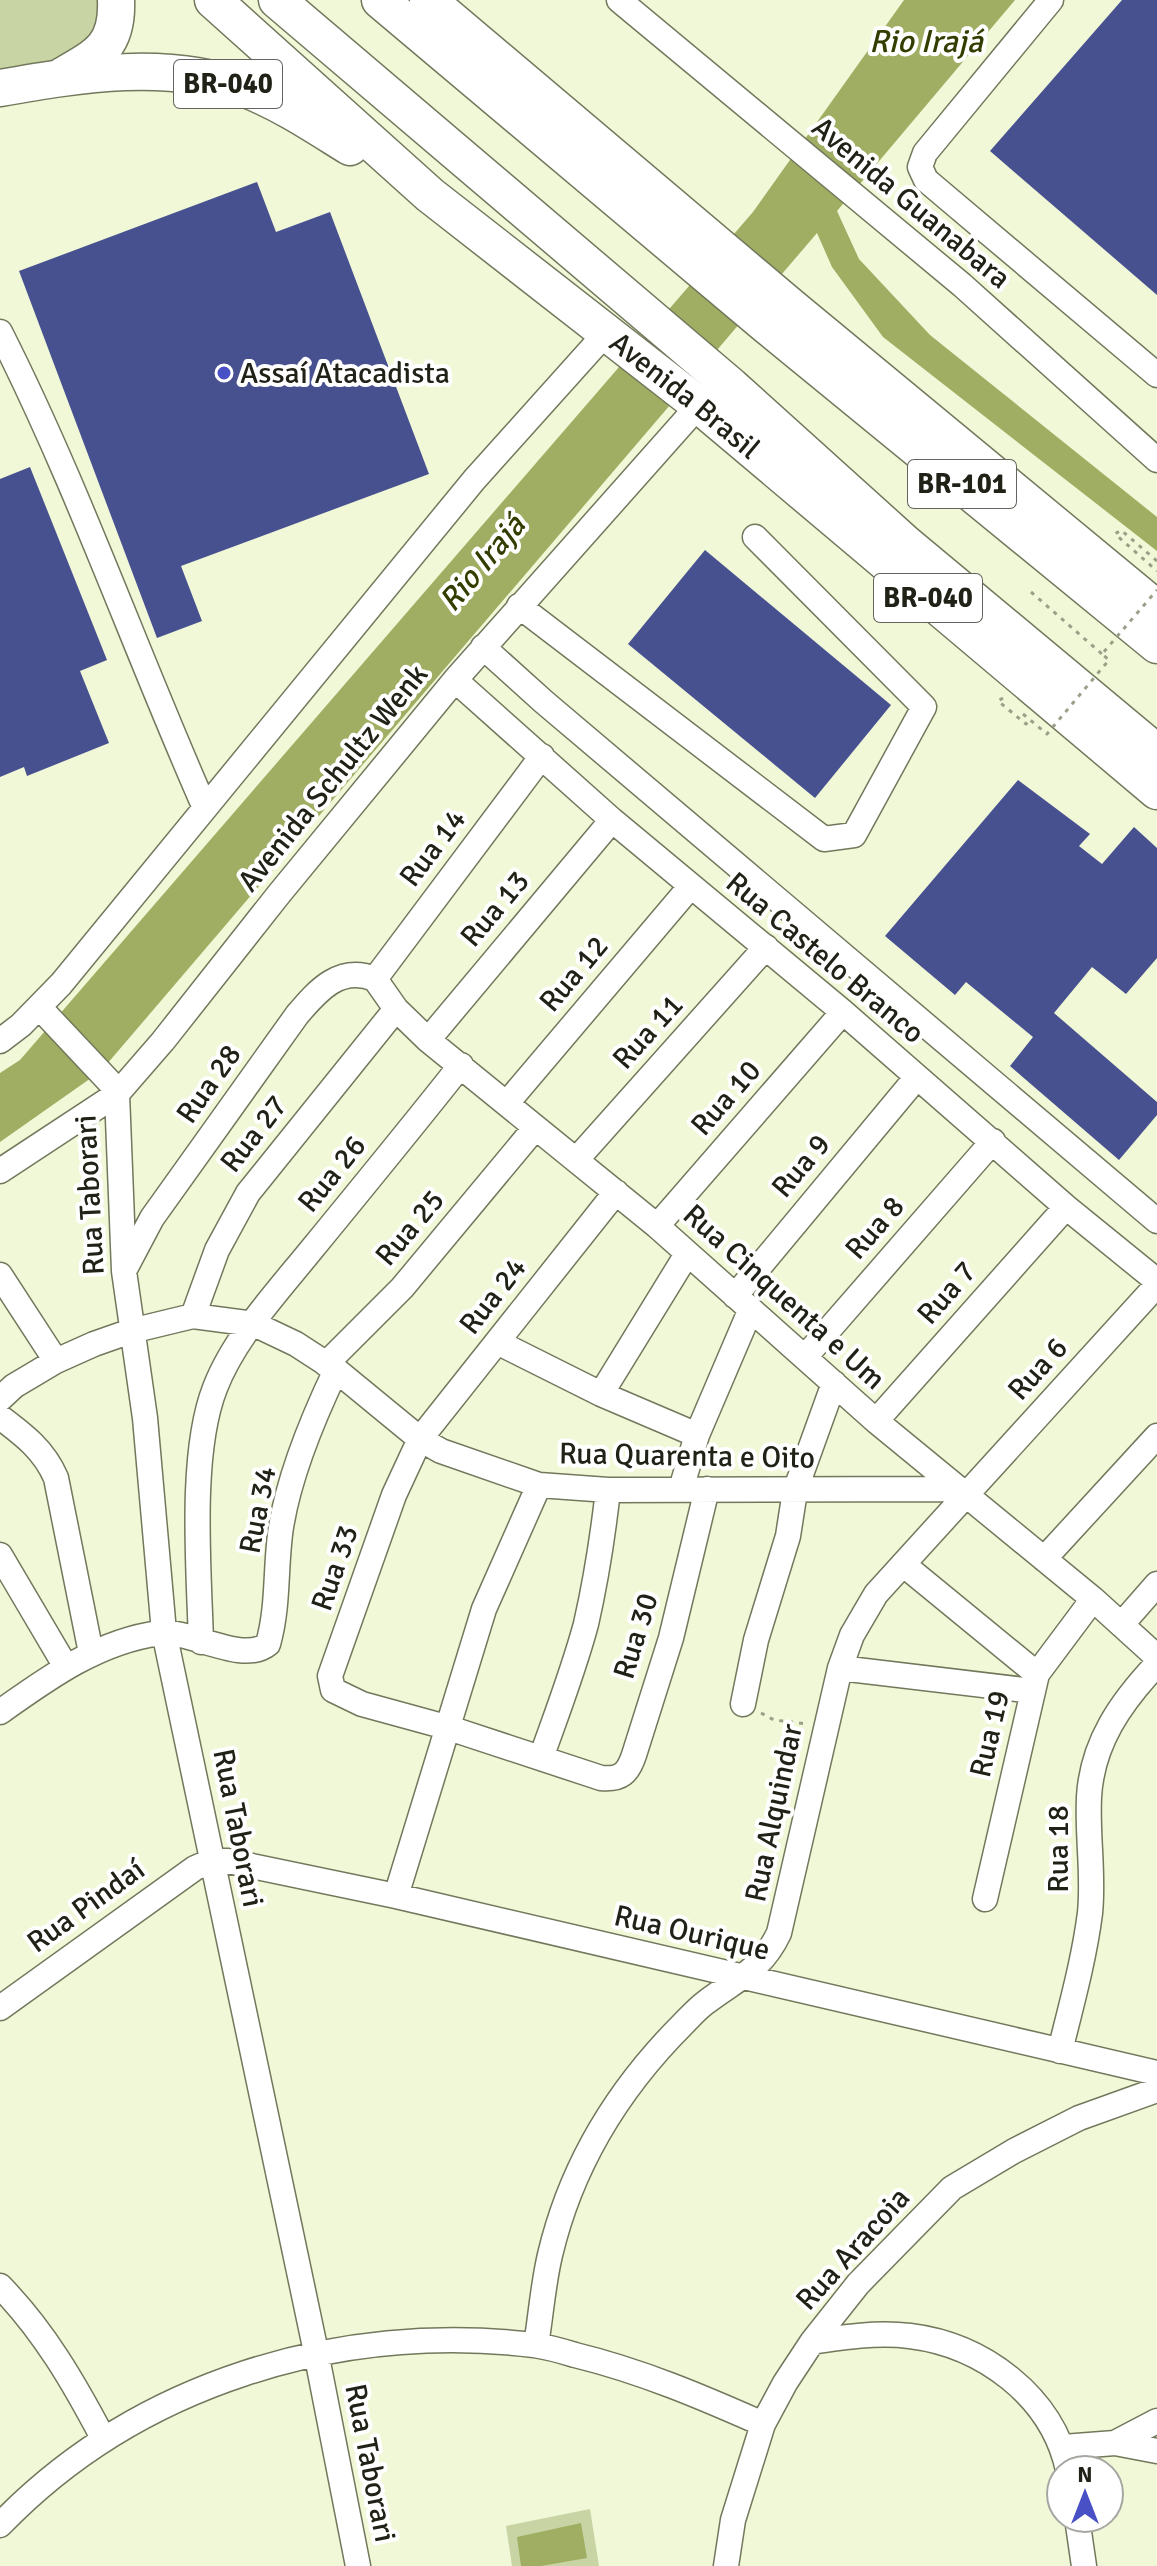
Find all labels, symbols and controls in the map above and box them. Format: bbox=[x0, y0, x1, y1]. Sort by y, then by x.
water label: Rio Irajá bbox=[869, 22, 985, 61]
road number: BR-040 bbox=[174, 60, 282, 108]
street label: Avenida Guanabara bbox=[804, 109, 1018, 297]
street label: Avenida Brasil bbox=[602, 324, 768, 467]
place label: Assaí Atacadista bbox=[240, 355, 450, 392]
marker: Assaí Atacadista bbox=[215, 364, 233, 382]
road number: BR-101 bbox=[908, 460, 1016, 508]
water label: Rio Irajá bbox=[430, 505, 535, 619]
road number: BR-040 bbox=[874, 574, 982, 622]
street label: Avenida Schultz Wenk bbox=[230, 657, 436, 899]
street label: Rua 14 bbox=[392, 802, 474, 894]
street label: Rua 13 bbox=[453, 863, 537, 955]
street label: Rua Castelo Branco bbox=[718, 864, 932, 1052]
street label: Rua 12 bbox=[532, 928, 616, 1020]
street label: Rua 11 bbox=[605, 987, 691, 1077]
street label: Rua 28 bbox=[169, 1037, 249, 1131]
street label: Rua 10 bbox=[683, 1053, 769, 1143]
street label: Rua 27 bbox=[212, 1088, 296, 1180]
street label: Rua Taborari bbox=[67, 1114, 113, 1276]
street label: Rua 9 bbox=[764, 1127, 838, 1205]
street label: Rua 26 bbox=[290, 1128, 374, 1220]
street label: Rua 25 bbox=[368, 1182, 452, 1274]
street label: Rua 8 bbox=[837, 1189, 913, 1267]
street label: Rua Cinquenta e Um bbox=[675, 1196, 893, 1398]
street label: Rua 24 bbox=[451, 1250, 535, 1342]
street label: Rua 7 bbox=[909, 1254, 985, 1332]
street label: Rua 6 bbox=[1000, 1330, 1076, 1408]
street label: Rua Quarenta e Oito bbox=[559, 1435, 815, 1477]
street label: Rua 34 bbox=[231, 1463, 285, 1557]
street label: Rua 33 bbox=[303, 1520, 367, 1616]
street label: Rua 30 bbox=[605, 1589, 667, 1683]
street label: Rua 19 bbox=[962, 1687, 1018, 1781]
street label: Rua Alquindar bbox=[737, 1721, 811, 1905]
street label: Rua Taborari bbox=[205, 1746, 271, 1910]
street label: Rua 18 bbox=[1040, 1805, 1077, 1893]
street label: Rua Pindaí bbox=[20, 1851, 152, 1961]
street label: Rua Ourique bbox=[611, 1897, 773, 1969]
street label: Rua Aracoia bbox=[788, 2180, 918, 2318]
street label: Rua Taborari bbox=[337, 2381, 403, 2545]
north arrow bbox=[1045, 2454, 1125, 2534]
text: N bbox=[1077, 2461, 1093, 2488]

